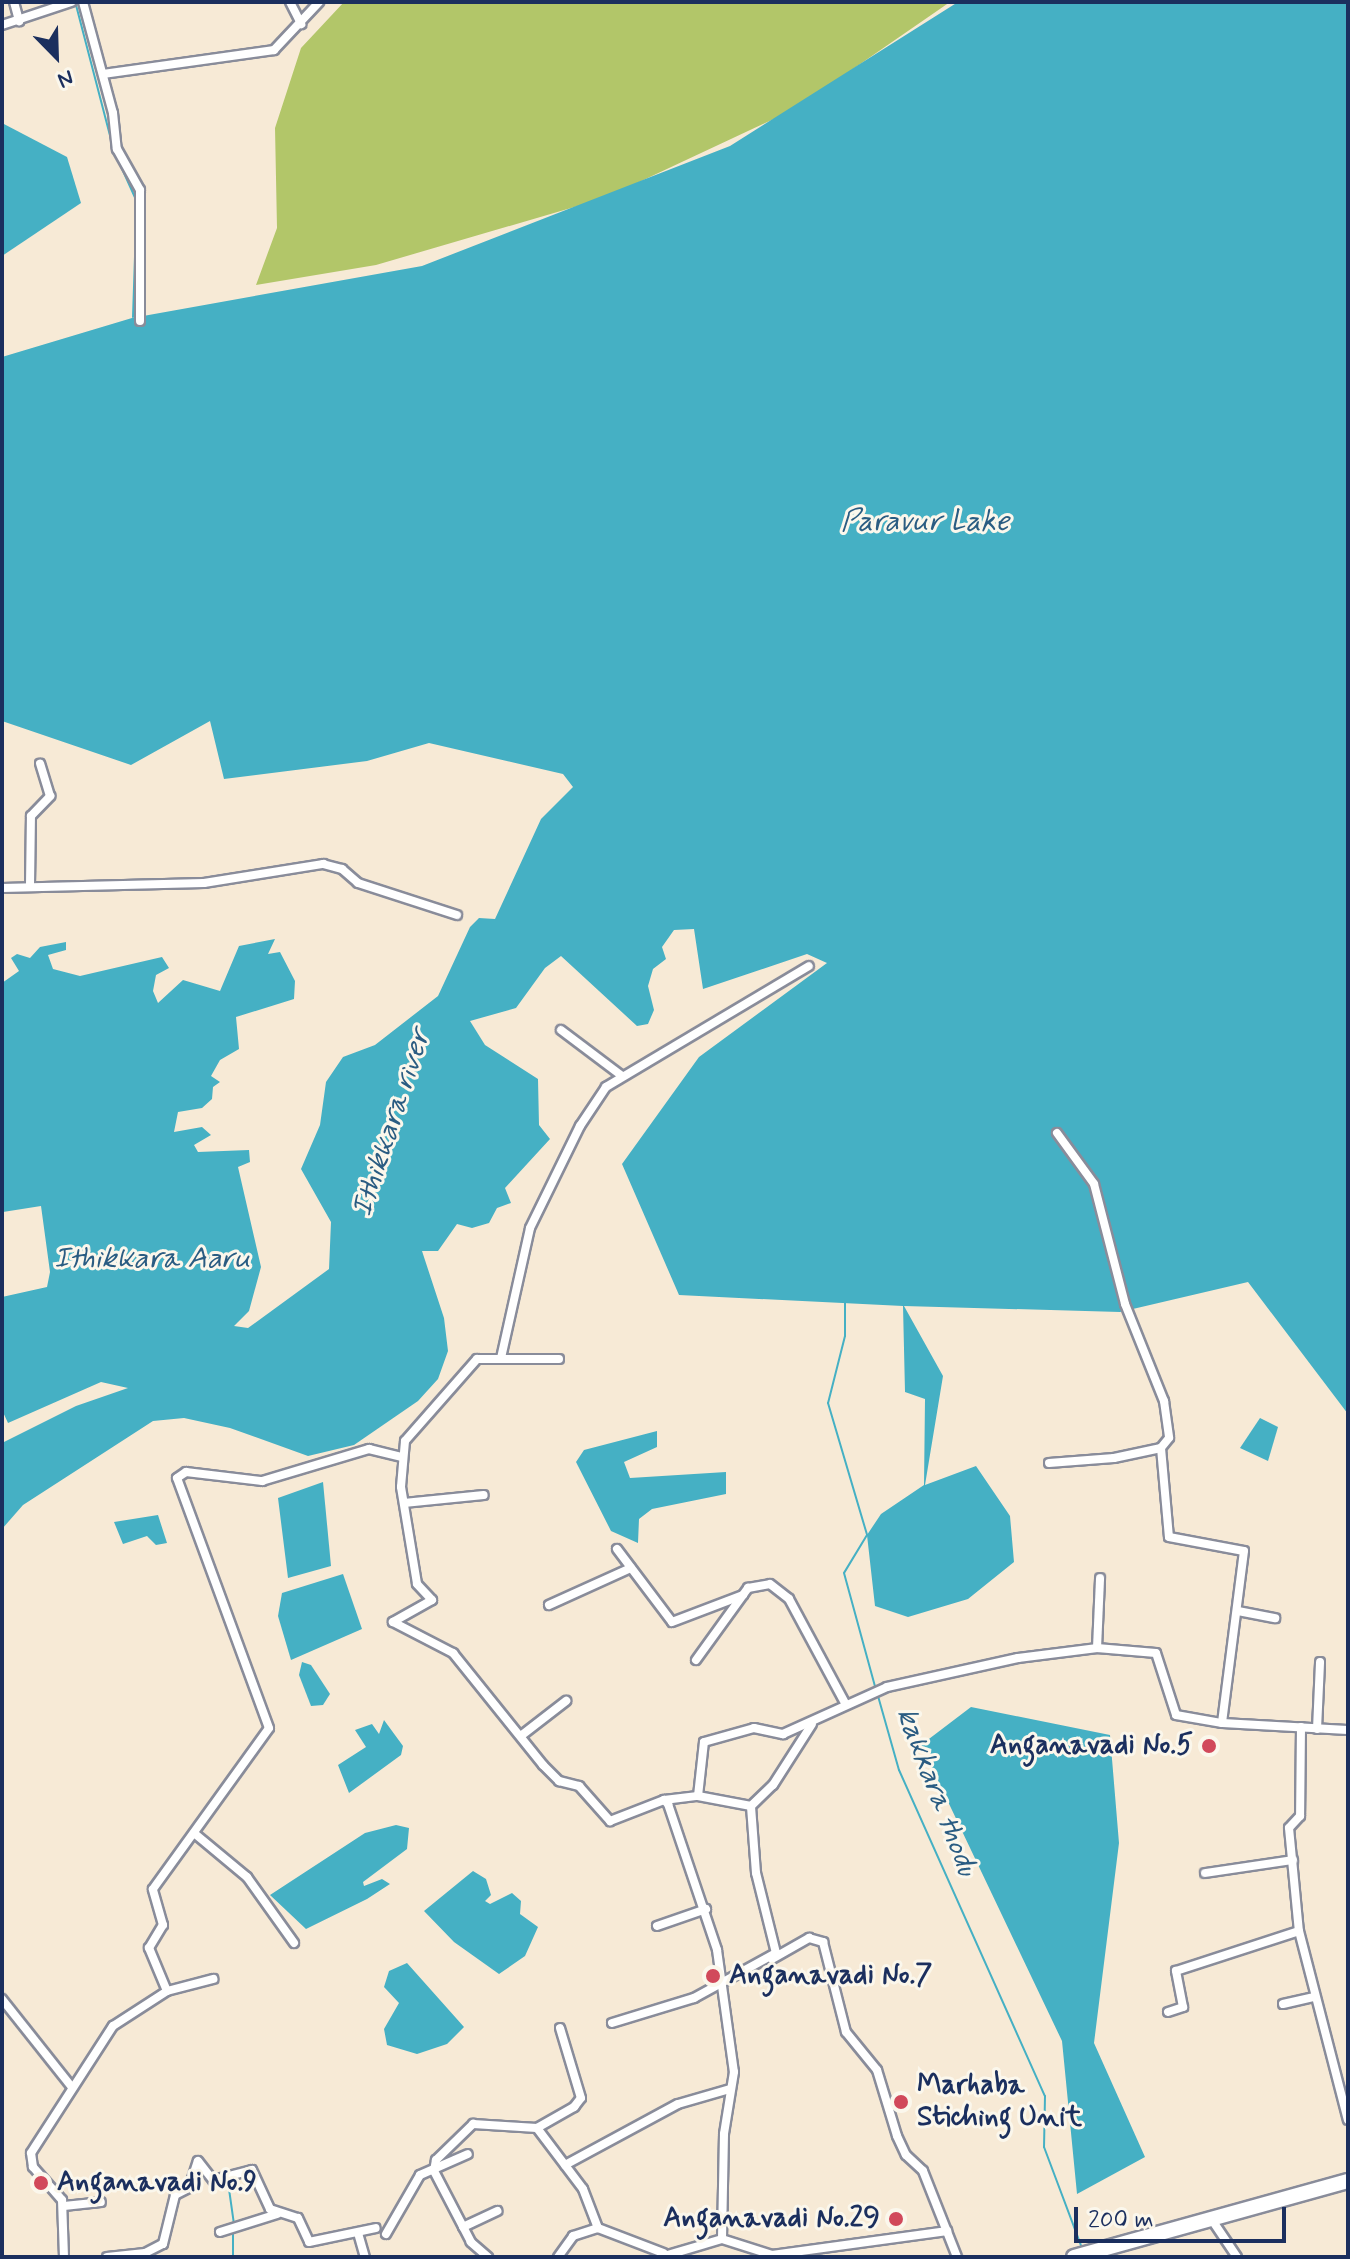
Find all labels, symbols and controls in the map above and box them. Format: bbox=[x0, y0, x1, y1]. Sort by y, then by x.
north arrow bbox=[16, 16, 96, 96]
text: N bbox=[53, 62, 78, 94]
water label: Paravur Lake bbox=[838, 504, 1012, 540]
water label: Ithikkara river bbox=[345, 1025, 439, 1221]
water label: Ithikkara Aaru bbox=[54, 1241, 250, 1277]
water label: kakkara thodu bbox=[887, 1703, 985, 1881]
place label: Anganavadi No.5 bbox=[988, 1729, 1193, 1763]
marker: Anganavadi No.5 bbox=[1200, 1737, 1218, 1755]
place label: Anganavadi No.7 bbox=[729, 1959, 934, 1993]
marker: Anganavadi No.7 bbox=[704, 1967, 722, 1985]
place label: Marhaba Stiching Unit bbox=[917, 2069, 1068, 2135]
marker: Marhaba Stiching Unit bbox=[892, 2093, 910, 2111]
place label: Anganavadi No.9 bbox=[57, 2166, 259, 2200]
marker: Anganavadi No.9 bbox=[32, 2174, 50, 2192]
scale bar bbox=[1078, 2191, 1290, 2241]
place label: Anganavadi No.29 bbox=[661, 2202, 880, 2236]
text: 200 m bbox=[1088, 2205, 1154, 2236]
marker: Anganavadi No.29 bbox=[887, 2210, 905, 2228]

